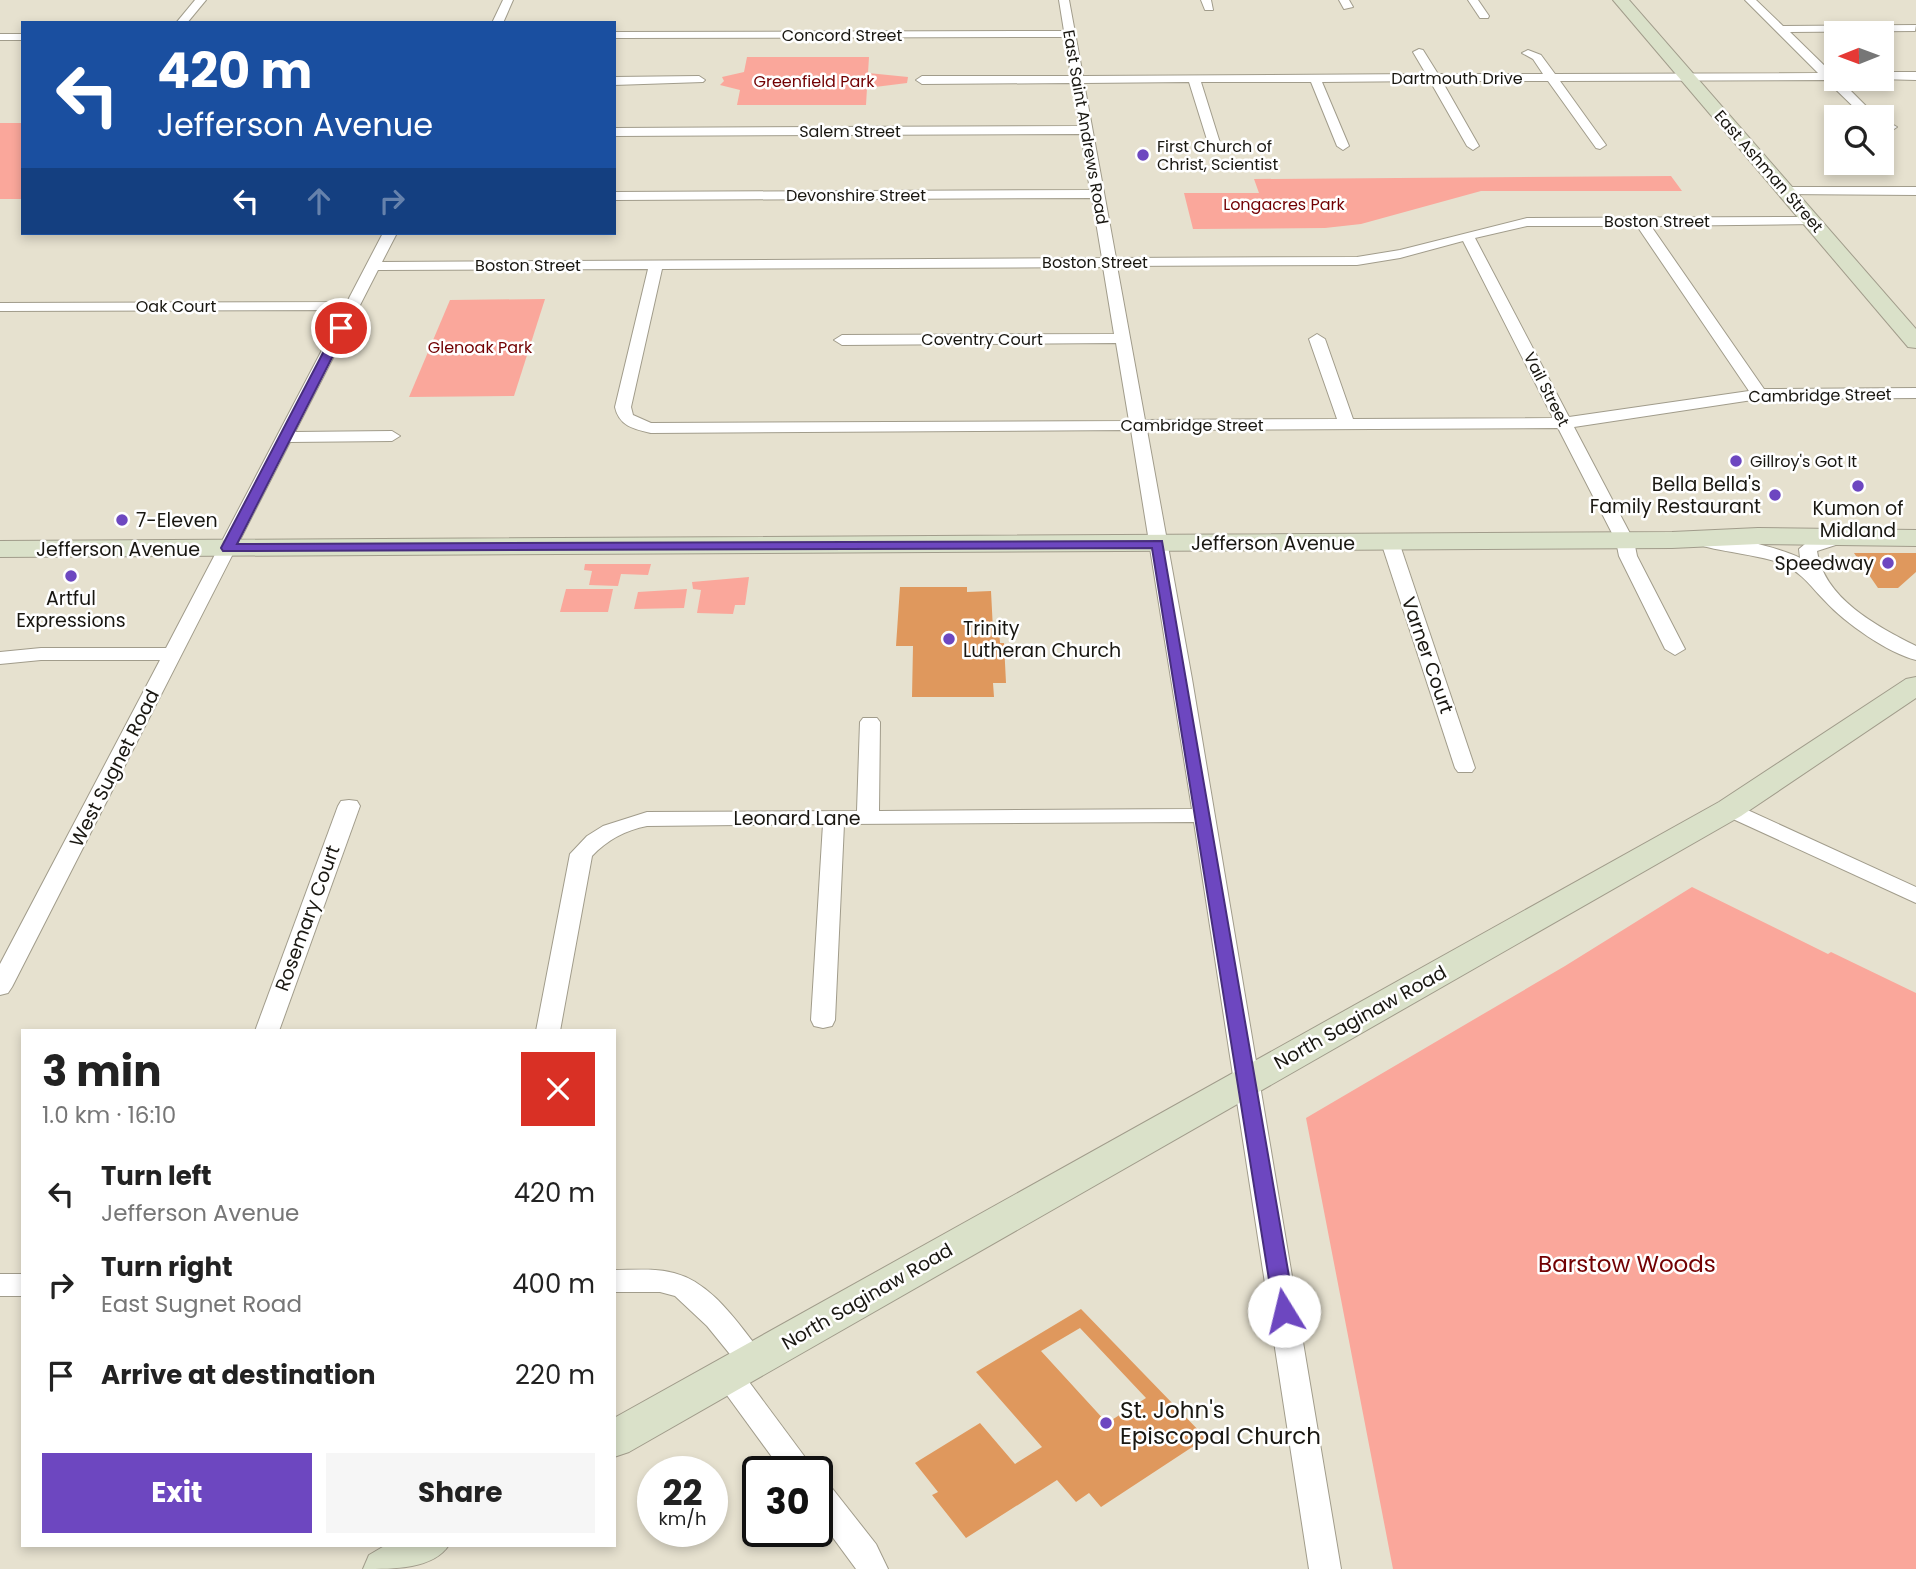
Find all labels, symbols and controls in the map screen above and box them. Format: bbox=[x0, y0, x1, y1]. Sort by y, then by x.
north arrow bbox=[1824, 21, 1894, 91]
map controls bbox=[1824, 21, 1894, 175]
street label: Concord Street bbox=[782, 24, 903, 47]
street label: East Saint Andrews Road bbox=[1057, 28, 1114, 226]
text: 420 m bbox=[157, 37, 312, 105]
icon: left bbox=[42, 49, 133, 140]
street label: Dartmouth Drive bbox=[1391, 67, 1523, 90]
park label: Greenfield Park bbox=[754, 70, 875, 93]
text: Jefferson Avenue bbox=[157, 102, 433, 147]
street label: East Ashman Street bbox=[1709, 105, 1828, 238]
button: search bbox=[1824, 105, 1894, 175]
street label: Salem Street bbox=[799, 120, 901, 143]
place label: First Church of Christ, Scientist bbox=[1157, 135, 1278, 176]
marker: First Church of Christ, Scientist bbox=[1135, 147, 1151, 163]
icon: left bbox=[227, 182, 265, 220]
icon: ahead bbox=[300, 182, 338, 220]
icon: right bbox=[373, 182, 411, 220]
street label: Devonshire Street bbox=[786, 184, 926, 207]
park label: Longacres Park bbox=[1223, 193, 1346, 216]
street label: Boston Street bbox=[1604, 210, 1710, 233]
street label: Boston Street bbox=[1042, 251, 1148, 274]
street label: Boston Street bbox=[475, 254, 581, 277]
street label: Oak Court bbox=[136, 295, 216, 318]
pin bbox=[311, 298, 371, 358]
icon: arrive bbox=[322, 309, 360, 347]
street label: Coventry Court bbox=[921, 328, 1043, 351]
park label: Glenoak Park bbox=[428, 336, 533, 359]
street label: Vail Street bbox=[1518, 348, 1575, 431]
street label: Cambridge Street bbox=[1748, 383, 1892, 408]
street label: Cambridge Street bbox=[1120, 414, 1264, 437]
place label: Gillroy's Got It bbox=[1750, 450, 1857, 473]
marker: Gillroy's Got It bbox=[1728, 453, 1744, 469]
place label: Bella Bella's Family Restaurant bbox=[1590, 471, 1761, 520]
marker: Kumon of Midland bbox=[1850, 478, 1866, 494]
marker: Bella Bella's Family Restaurant bbox=[1767, 487, 1783, 503]
place label: Kumon of Midland bbox=[1813, 495, 1903, 544]
place label: 7-Eleven bbox=[136, 507, 218, 534]
marker: 7-Eleven bbox=[114, 512, 130, 528]
street label: Jefferson Avenue bbox=[1191, 530, 1355, 557]
street label: Jefferson Avenue bbox=[36, 536, 200, 563]
place label: Speedway bbox=[1774, 550, 1874, 577]
marker: Speedway bbox=[1880, 555, 1896, 571]
marker: Artful Expressions bbox=[63, 568, 79, 584]
place label: Artful Expressions bbox=[16, 585, 126, 634]
street label: Varner Court bbox=[1395, 593, 1460, 717]
place label: Trinity Lutheran Church bbox=[963, 615, 1121, 664]
marker: Trinity Lutheran Church bbox=[941, 631, 957, 647]
street label: West Sugnet Road bbox=[63, 685, 166, 852]
street label: Leonard Lane bbox=[733, 805, 861, 832]
street label: Rosemary Court bbox=[269, 841, 346, 995]
street label: North Saginaw Road bbox=[1269, 959, 1451, 1076]
text: 3 min bbox=[42, 1042, 162, 1101]
button: close bbox=[521, 1052, 595, 1126]
text: 1.0 km · 16:10 bbox=[42, 1099, 176, 1131]
text: Turn left bbox=[101, 1158, 212, 1194]
icon: left bbox=[42, 1175, 80, 1213]
text: 420 m bbox=[514, 1175, 595, 1211]
text: Jefferson Avenue bbox=[101, 1197, 299, 1229]
street label: North Saginaw Road bbox=[777, 1236, 958, 1356]
park label: Barstow Woods bbox=[1538, 1248, 1716, 1280]
text: Turn right bbox=[101, 1249, 233, 1285]
icon: right bbox=[42, 1266, 80, 1304]
text: 400 m bbox=[512, 1266, 595, 1302]
position arrow bbox=[1247, 1274, 1321, 1348]
text: East Sugnet Road bbox=[101, 1288, 302, 1320]
icon: arrive bbox=[42, 1357, 80, 1395]
text: Arrive at destination bbox=[101, 1357, 376, 1393]
text: 220 m bbox=[515, 1357, 595, 1393]
place label: St. John's Episcopal Church bbox=[1120, 1394, 1321, 1452]
marker: St. John's Episcopal Church bbox=[1098, 1415, 1114, 1431]
button: Exit bbox=[42, 1453, 312, 1533]
button: Share bbox=[326, 1453, 595, 1533]
speed limit sign: 30 bbox=[742, 1456, 833, 1547]
text: 22 bbox=[663, 1468, 702, 1517]
text: km/h bbox=[659, 1506, 706, 1531]

